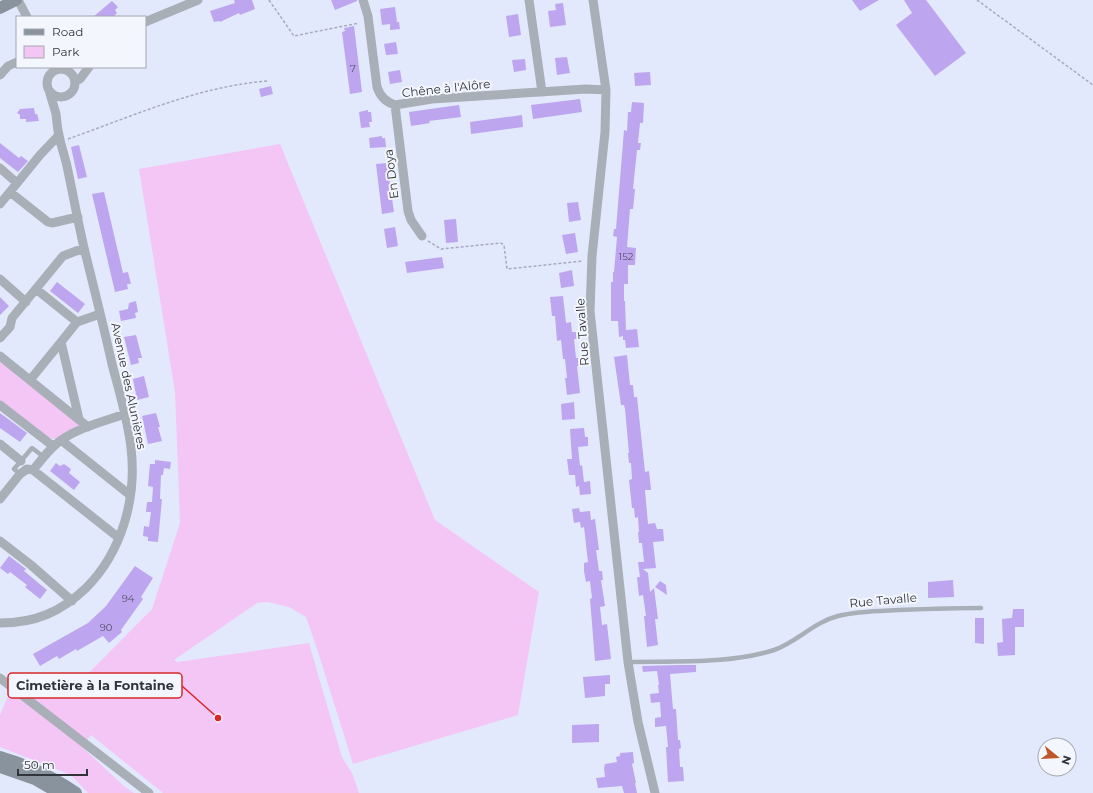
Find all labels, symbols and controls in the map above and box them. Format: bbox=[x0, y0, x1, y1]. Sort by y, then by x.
legend bbox=[16, 16, 146, 68]
text: Road bbox=[52, 24, 83, 39]
text: Park bbox=[52, 44, 80, 59]
house number: 7 bbox=[350, 62, 356, 75]
street label: Chêne à l'Alôre bbox=[401, 76, 491, 100]
street label: En Doya bbox=[381, 148, 401, 200]
house number: 152 bbox=[619, 250, 634, 263]
street label: Rue Tavalle bbox=[572, 298, 592, 366]
street label: Avenue des Alunières bbox=[108, 321, 150, 451]
street label: Rue Tavalle bbox=[849, 590, 917, 610]
house number: 94 bbox=[122, 592, 135, 605]
house number: 90 bbox=[100, 621, 113, 634]
callout: Cimetière à la Fontaine bbox=[8, 673, 182, 698]
text: Cimetière à la Fontaine bbox=[16, 677, 174, 693]
north arrow bbox=[1037, 737, 1077, 777]
scale bar bbox=[18, 751, 87, 777]
text: N bbox=[1058, 754, 1075, 766]
text: 50 m bbox=[24, 757, 55, 772]

